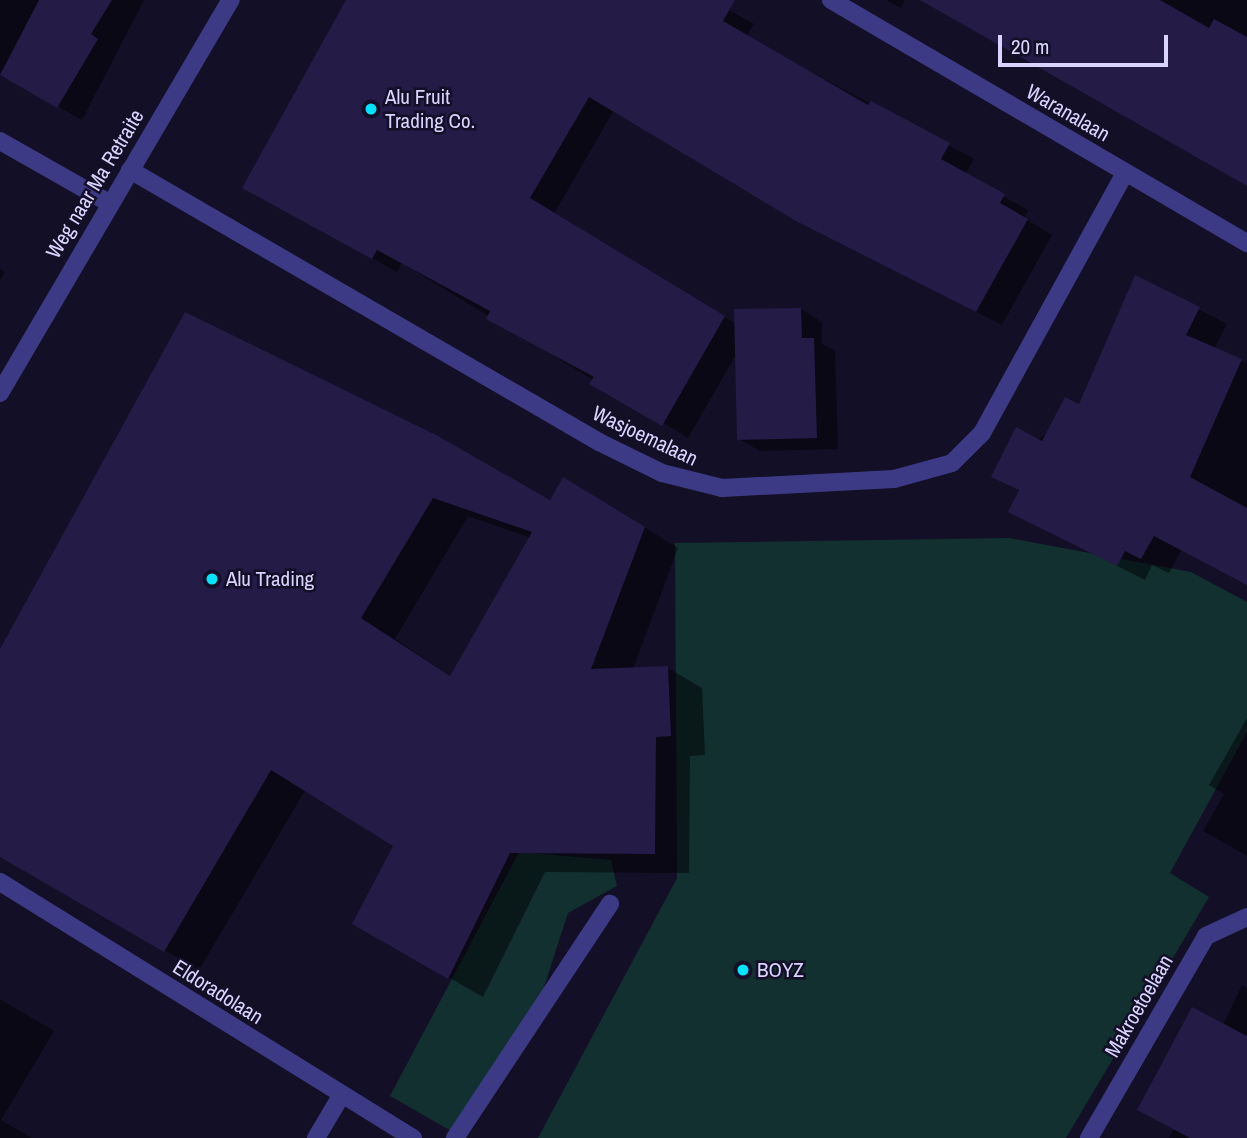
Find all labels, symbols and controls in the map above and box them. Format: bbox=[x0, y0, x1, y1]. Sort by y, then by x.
scale bar bbox=[1002, 21, 1172, 65]
text: 20 m bbox=[1011, 32, 1049, 61]
street label: Waranalaan bbox=[1022, 79, 1114, 147]
place label: Alu Fruit Trading Co. bbox=[385, 84, 475, 134]
marker: Alu Fruit Trading Co. bbox=[363, 101, 379, 117]
street label: Weg naar Ma Retraite bbox=[41, 105, 149, 263]
street label: Wasjoemalaan bbox=[588, 401, 702, 471]
place label: Alu Trading bbox=[226, 566, 314, 592]
marker: Alu Trading bbox=[204, 571, 220, 587]
street label: Makroetoelaan bbox=[1100, 950, 1178, 1062]
street label: Eldoradolaan bbox=[168, 954, 268, 1030]
place label: BOYZ bbox=[757, 957, 804, 983]
marker: BOYZ bbox=[735, 962, 751, 978]

